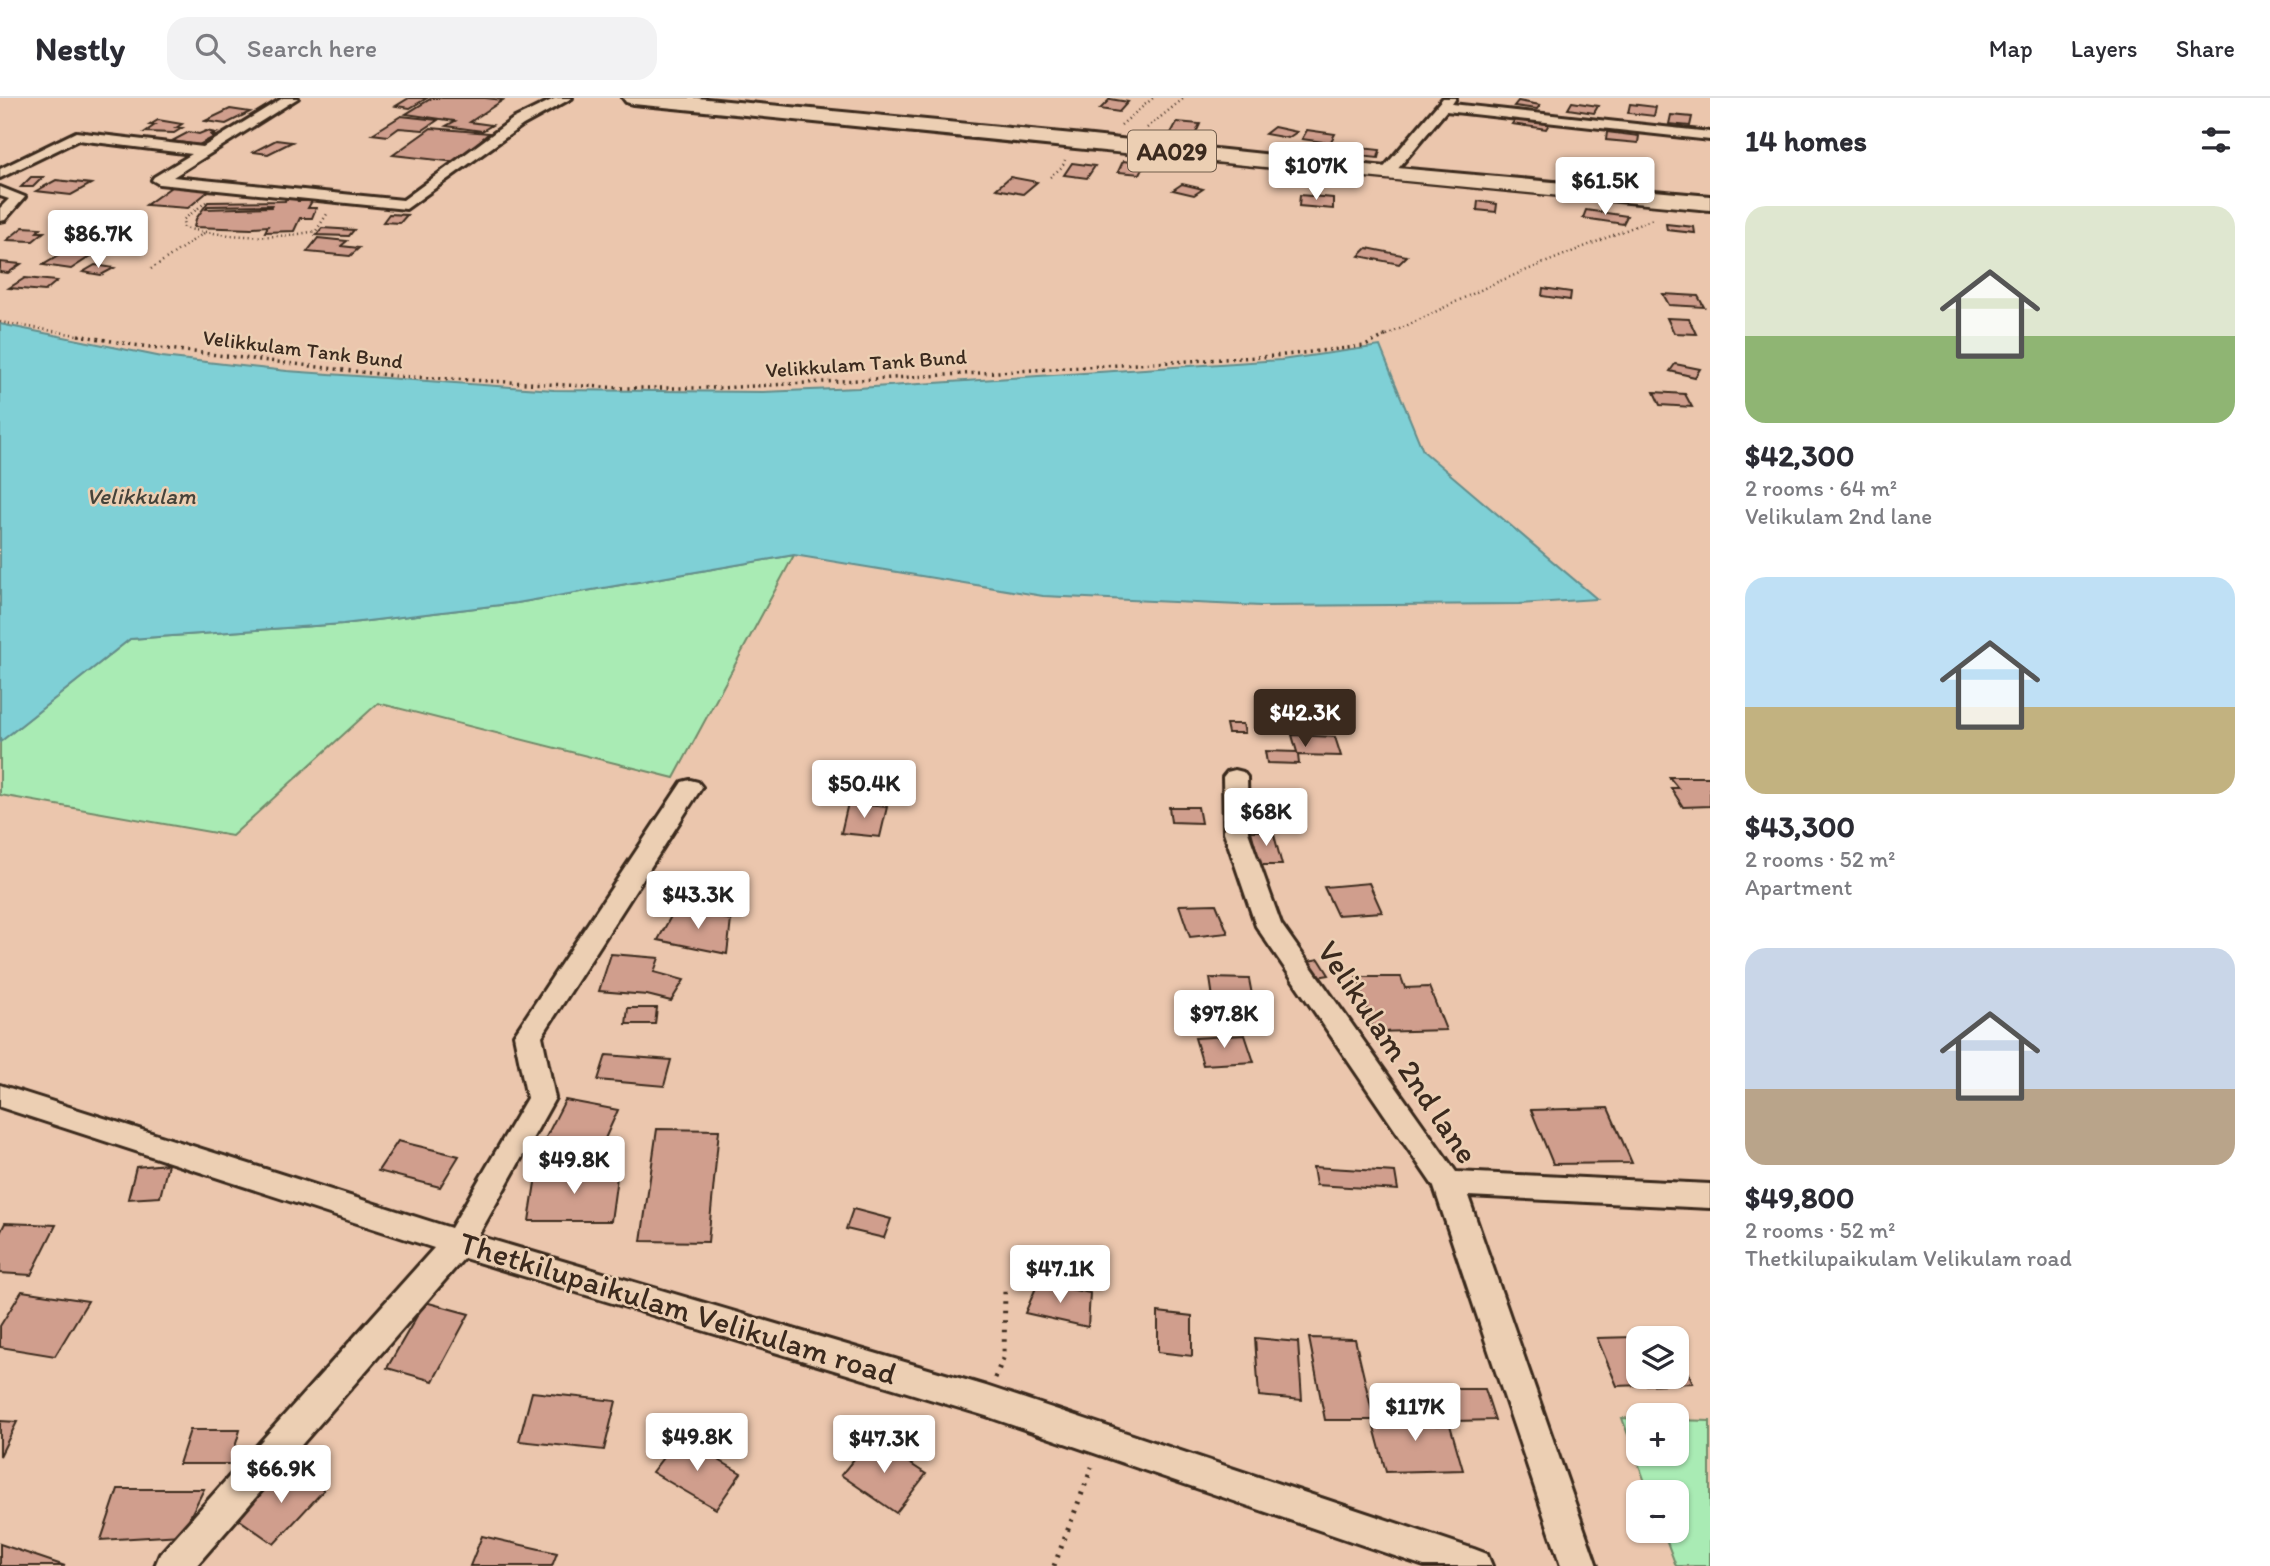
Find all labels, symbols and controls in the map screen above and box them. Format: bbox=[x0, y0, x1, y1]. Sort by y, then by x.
search box bbox=[167, 17, 657, 80]
text: Nestly bbox=[35, 29, 125, 68]
icon: search bbox=[191, 29, 229, 67]
text: Search here bbox=[247, 32, 377, 64]
text: Map bbox=[1989, 34, 2033, 63]
text: Layers bbox=[2071, 34, 2138, 63]
text: Share bbox=[2176, 34, 2235, 63]
icon: filters bbox=[2197, 121, 2235, 159]
text: 14 homes bbox=[1745, 122, 1867, 159]
road number: AA029 bbox=[1128, 130, 1216, 172]
pin: $107K bbox=[1267, 142, 1365, 202]
text: $107K bbox=[1285, 151, 1347, 179]
pin: $61.5K bbox=[1548, 158, 1662, 217]
text: $61.5K bbox=[1572, 166, 1638, 194]
pin: $86.7K bbox=[41, 211, 155, 270]
text: $86.7K bbox=[64, 219, 132, 247]
icon: home bbox=[1927, 251, 2053, 377]
street label: Velikkulam Tank Bund bbox=[201, 324, 405, 374]
street label: Velikkulam Tank Bund bbox=[764, 343, 968, 383]
text: $42,300 bbox=[1745, 437, 1854, 474]
text: 2 rooms · 64 m² bbox=[1745, 474, 1897, 502]
water label: Velikkulam bbox=[86, 482, 196, 510]
text: Velikulam 2nd lane bbox=[1745, 502, 1932, 530]
icon: home bbox=[1927, 622, 2053, 748]
pin: $42.3K bbox=[1248, 690, 1362, 749]
text: $42.3K bbox=[1270, 698, 1340, 726]
pin: $50.4K bbox=[807, 760, 921, 820]
text: $50.4K bbox=[828, 769, 900, 797]
pin: $68K bbox=[1225, 788, 1307, 848]
text: $68K bbox=[1240, 797, 1292, 825]
text: $43,300 bbox=[1745, 808, 1855, 845]
text: 2 rooms · 52 m² bbox=[1745, 845, 1895, 873]
pin: $43.3K bbox=[641, 872, 755, 931]
text: Apartment bbox=[1745, 873, 1852, 901]
text: $43.3K bbox=[663, 880, 733, 908]
street label: Velikulam 2nd lane bbox=[1309, 933, 1487, 1171]
pin: $97.8K bbox=[1167, 990, 1281, 1050]
icon: home bbox=[1927, 993, 2053, 1119]
text: $97.8K bbox=[1190, 999, 1258, 1027]
pin: $49.8K bbox=[517, 1136, 631, 1196]
text: $49.8K bbox=[539, 1145, 609, 1173]
text: $49,800 bbox=[1745, 1179, 1854, 1216]
text: 2 rooms · 52 m² bbox=[1745, 1216, 1895, 1244]
street label: Thetkilupaikulam Velikulam road bbox=[455, 1223, 901, 1393]
text: Thetkilupaikulam Velikulam road bbox=[1745, 1244, 2072, 1272]
pin: $47.1K bbox=[1003, 1246, 1117, 1305]
text: $47.1K bbox=[1026, 1254, 1094, 1282]
map controls bbox=[1626, 1326, 1689, 1543]
button: layers bbox=[1626, 1326, 1689, 1389]
pin: $117K bbox=[1366, 1384, 1464, 1443]
text: $117K bbox=[1385, 1392, 1445, 1420]
button: + bbox=[1626, 1403, 1689, 1466]
pin: $49.8K bbox=[640, 1414, 754, 1473]
pin: $47.3K bbox=[827, 1416, 941, 1475]
text: $49.8K bbox=[662, 1422, 732, 1450]
text: $47.3K bbox=[849, 1424, 919, 1452]
pin: $66.9K bbox=[224, 1446, 338, 1505]
text: $66.9K bbox=[247, 1454, 315, 1482]
button: − bbox=[1626, 1480, 1689, 1543]

